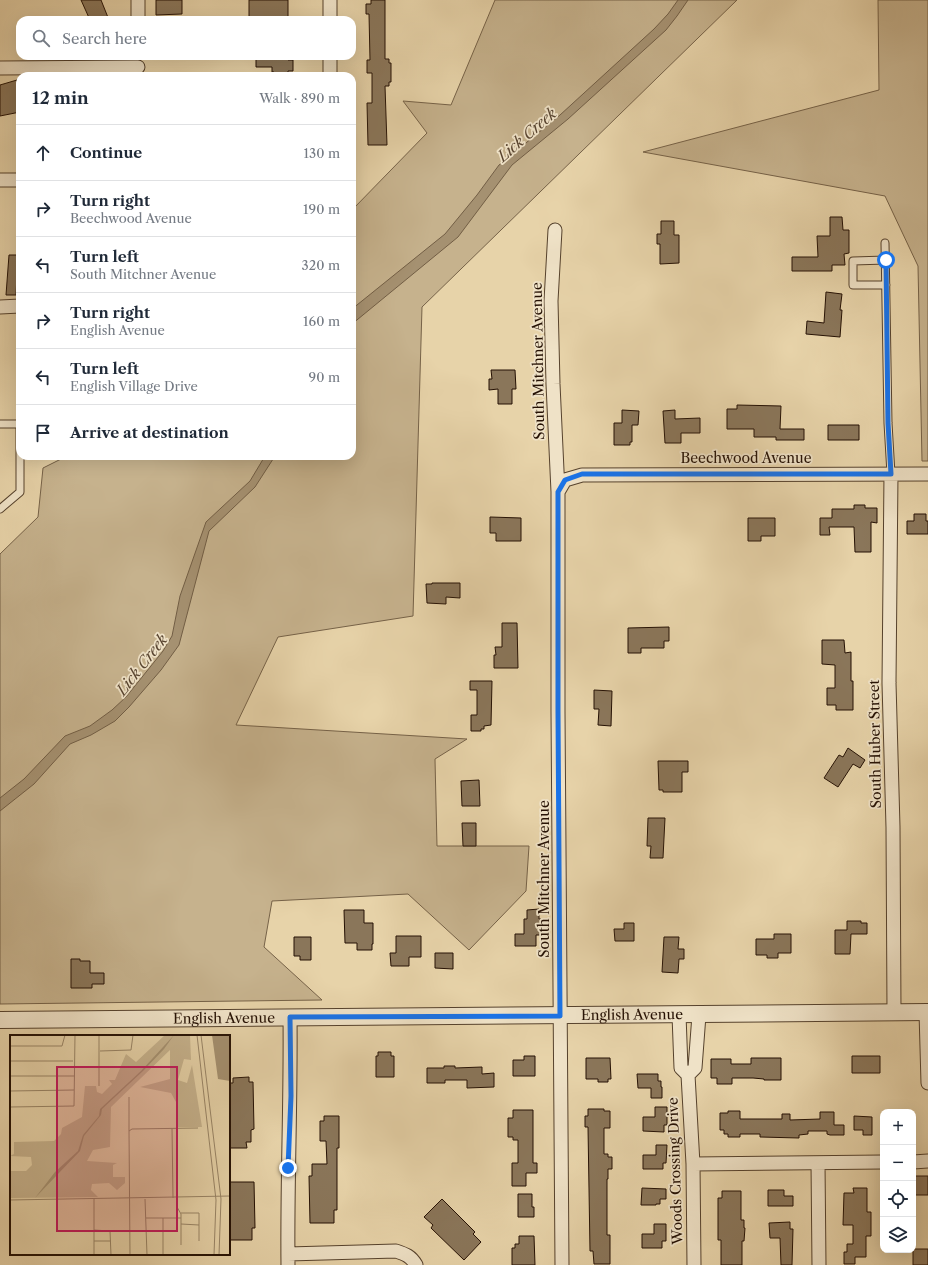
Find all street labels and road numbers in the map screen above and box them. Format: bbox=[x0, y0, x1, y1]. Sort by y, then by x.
street label: South Mitchner Avenue bbox=[528, 282, 548, 440]
street label: Beechwood Avenue bbox=[680, 449, 812, 467]
street label: South Huber Street bbox=[865, 679, 885, 809]
street label: South Mitchner Avenue bbox=[535, 800, 553, 958]
street label: English Avenue bbox=[581, 1005, 683, 1024]
street label: English Avenue bbox=[173, 1009, 275, 1028]
street label: Woods Crossing Drive bbox=[663, 1097, 687, 1246]

